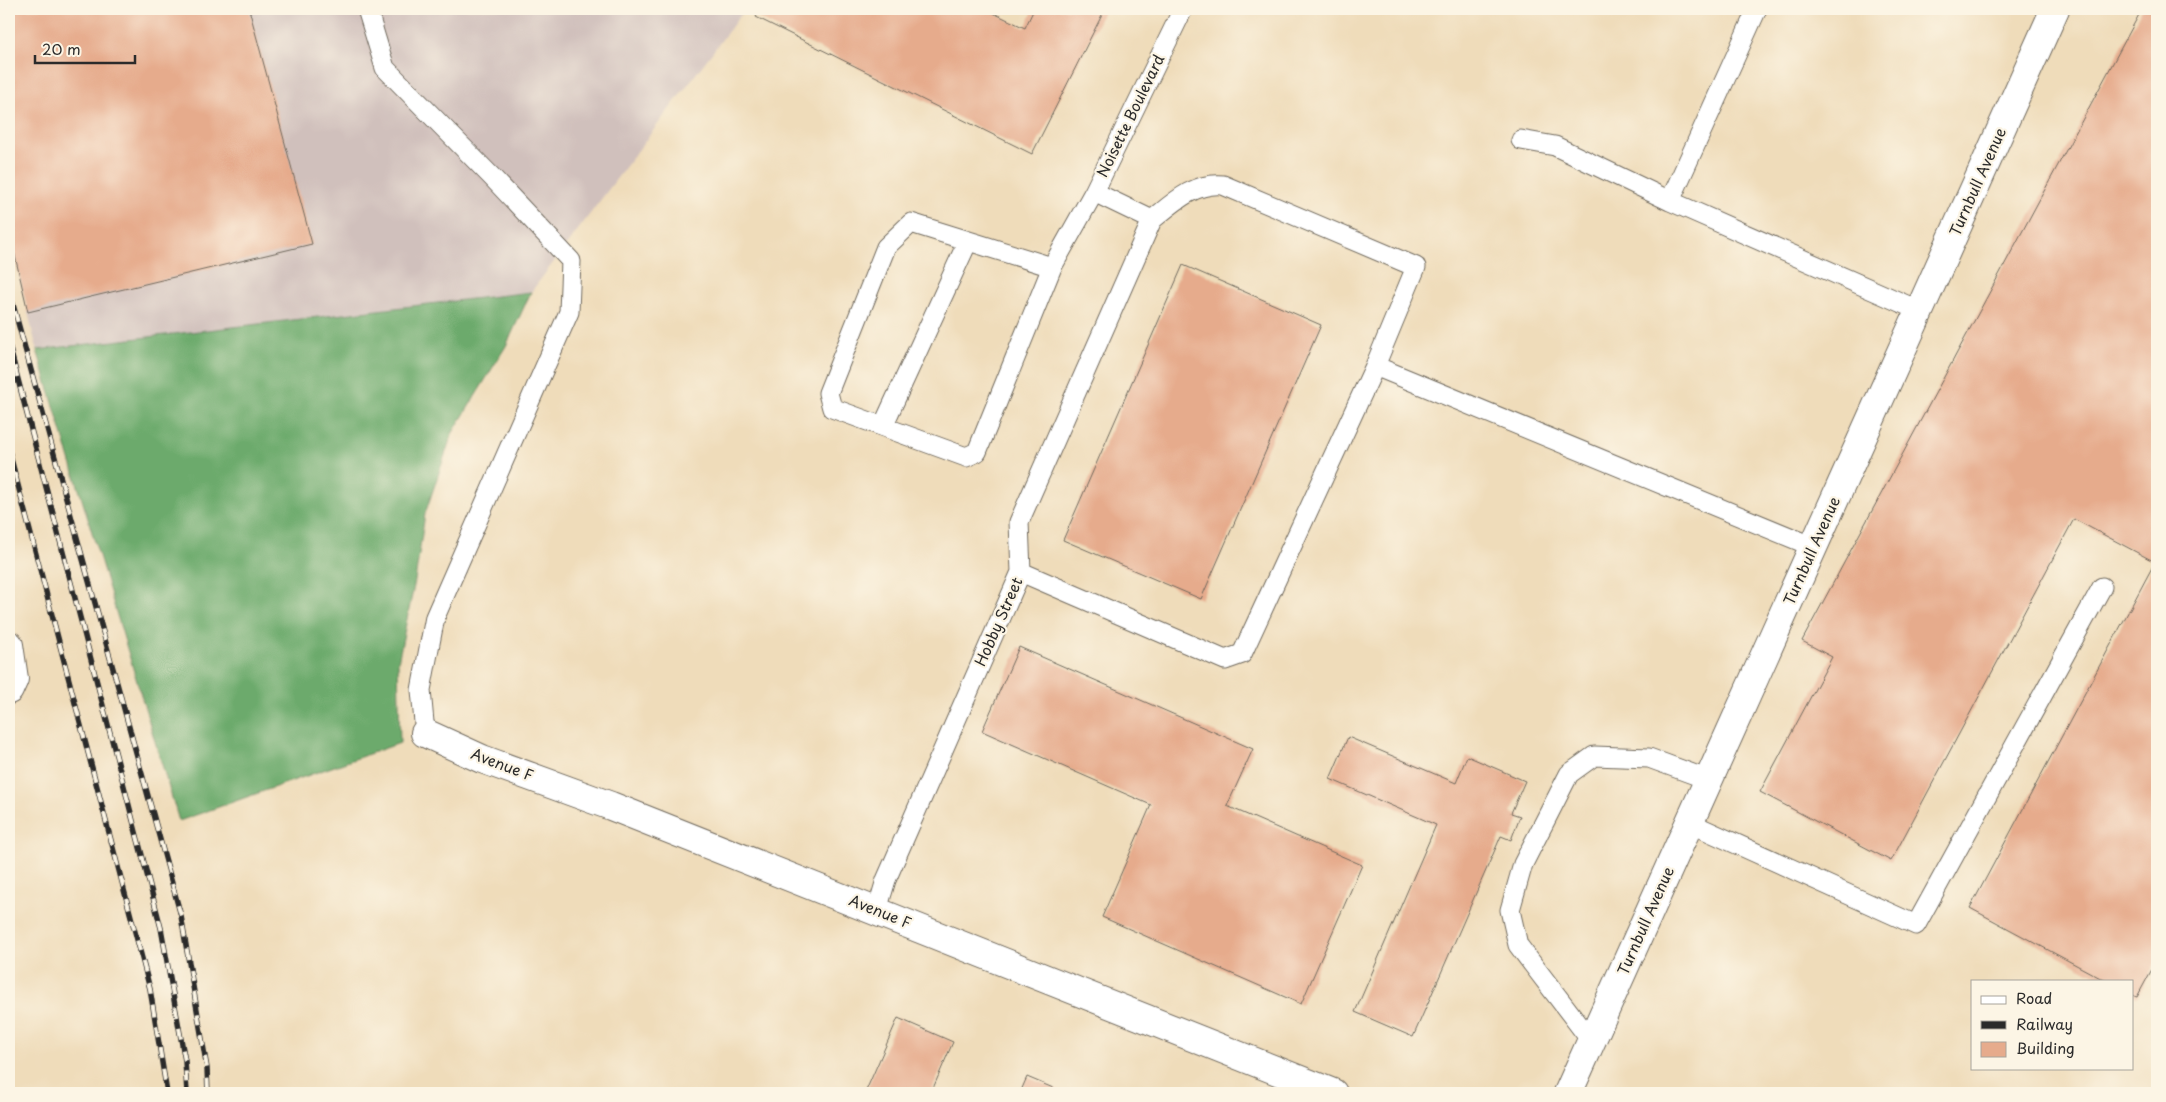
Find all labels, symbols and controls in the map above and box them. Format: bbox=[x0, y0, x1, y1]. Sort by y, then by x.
scale bar bbox=[35, 32, 135, 64]
text: 20 m bbox=[42, 37, 81, 60]
street label: Noisette Boulevard bbox=[1090, 50, 1169, 181]
street label: Turnbull Avenue bbox=[1942, 124, 2011, 239]
street label: Turnbull Avenue bbox=[1776, 493, 1845, 608]
street label: Hobby Street bbox=[968, 573, 1028, 670]
street label: Avenue F bbox=[468, 741, 538, 786]
street label: Turnbull Avenue bbox=[1610, 863, 1679, 978]
street label: Avenue F bbox=[846, 888, 916, 934]
legend bbox=[1971, 980, 2134, 1070]
text: Road bbox=[2016, 986, 2052, 1009]
text: Railway bbox=[2016, 1012, 2073, 1035]
text: Building bbox=[2016, 1036, 2075, 1059]

